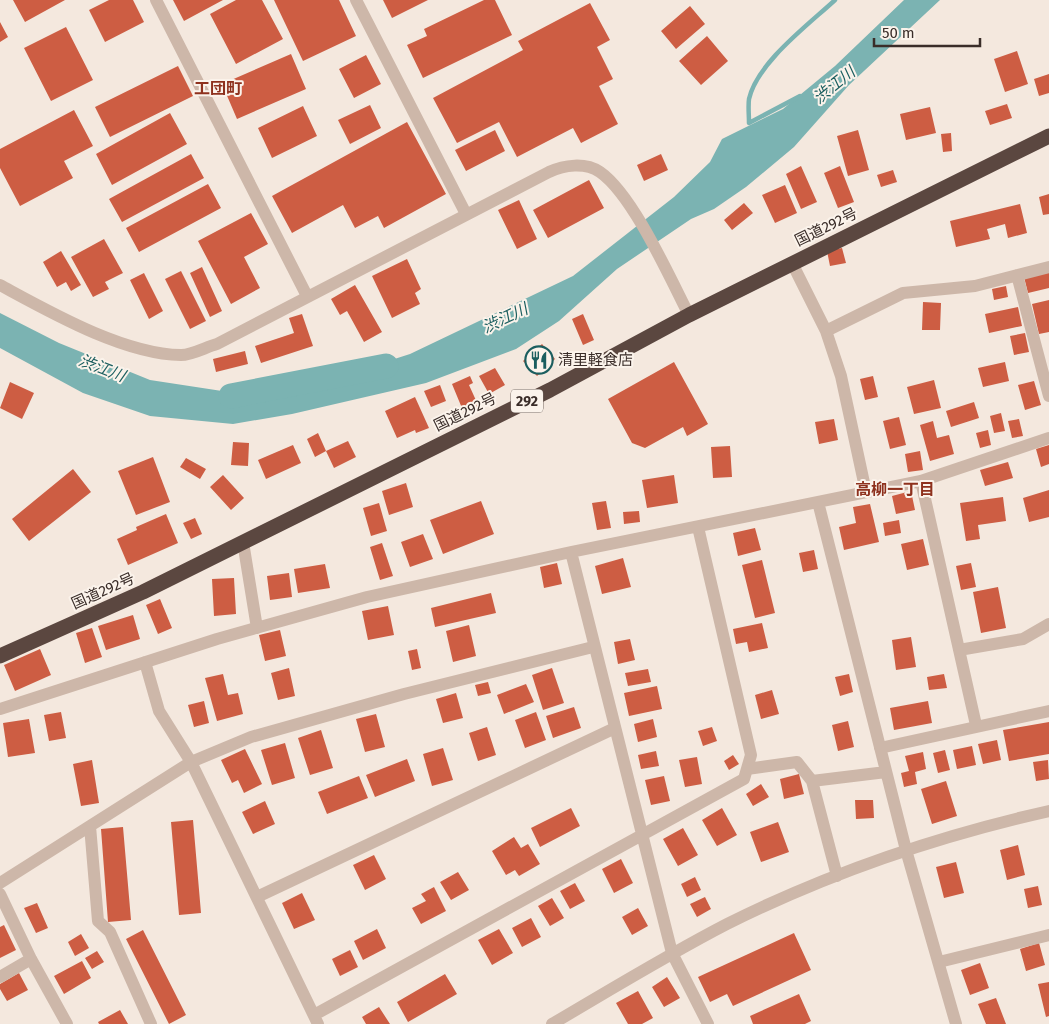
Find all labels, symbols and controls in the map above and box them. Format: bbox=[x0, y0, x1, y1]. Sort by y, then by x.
scale bar bbox=[874, 15, 980, 47]
text: 50 m bbox=[882, 24, 915, 42]
water label: 渋江川 bbox=[809, 61, 860, 107]
district label: 工団町 bbox=[194, 79, 242, 98]
street label: 国道292号 bbox=[792, 204, 860, 250]
water label: 渋江川 bbox=[479, 298, 533, 337]
restaurant icon: 清里軽食店 bbox=[524, 345, 554, 375]
water label: 渋江川 bbox=[76, 351, 130, 386]
place label: 清里軽食店 bbox=[558, 351, 633, 369]
street label: 国道292号 bbox=[431, 389, 499, 435]
road number: 292 bbox=[511, 390, 543, 412]
district label: 高柳一丁目 bbox=[855, 480, 935, 499]
street label: 国道292号 bbox=[69, 569, 137, 613]

